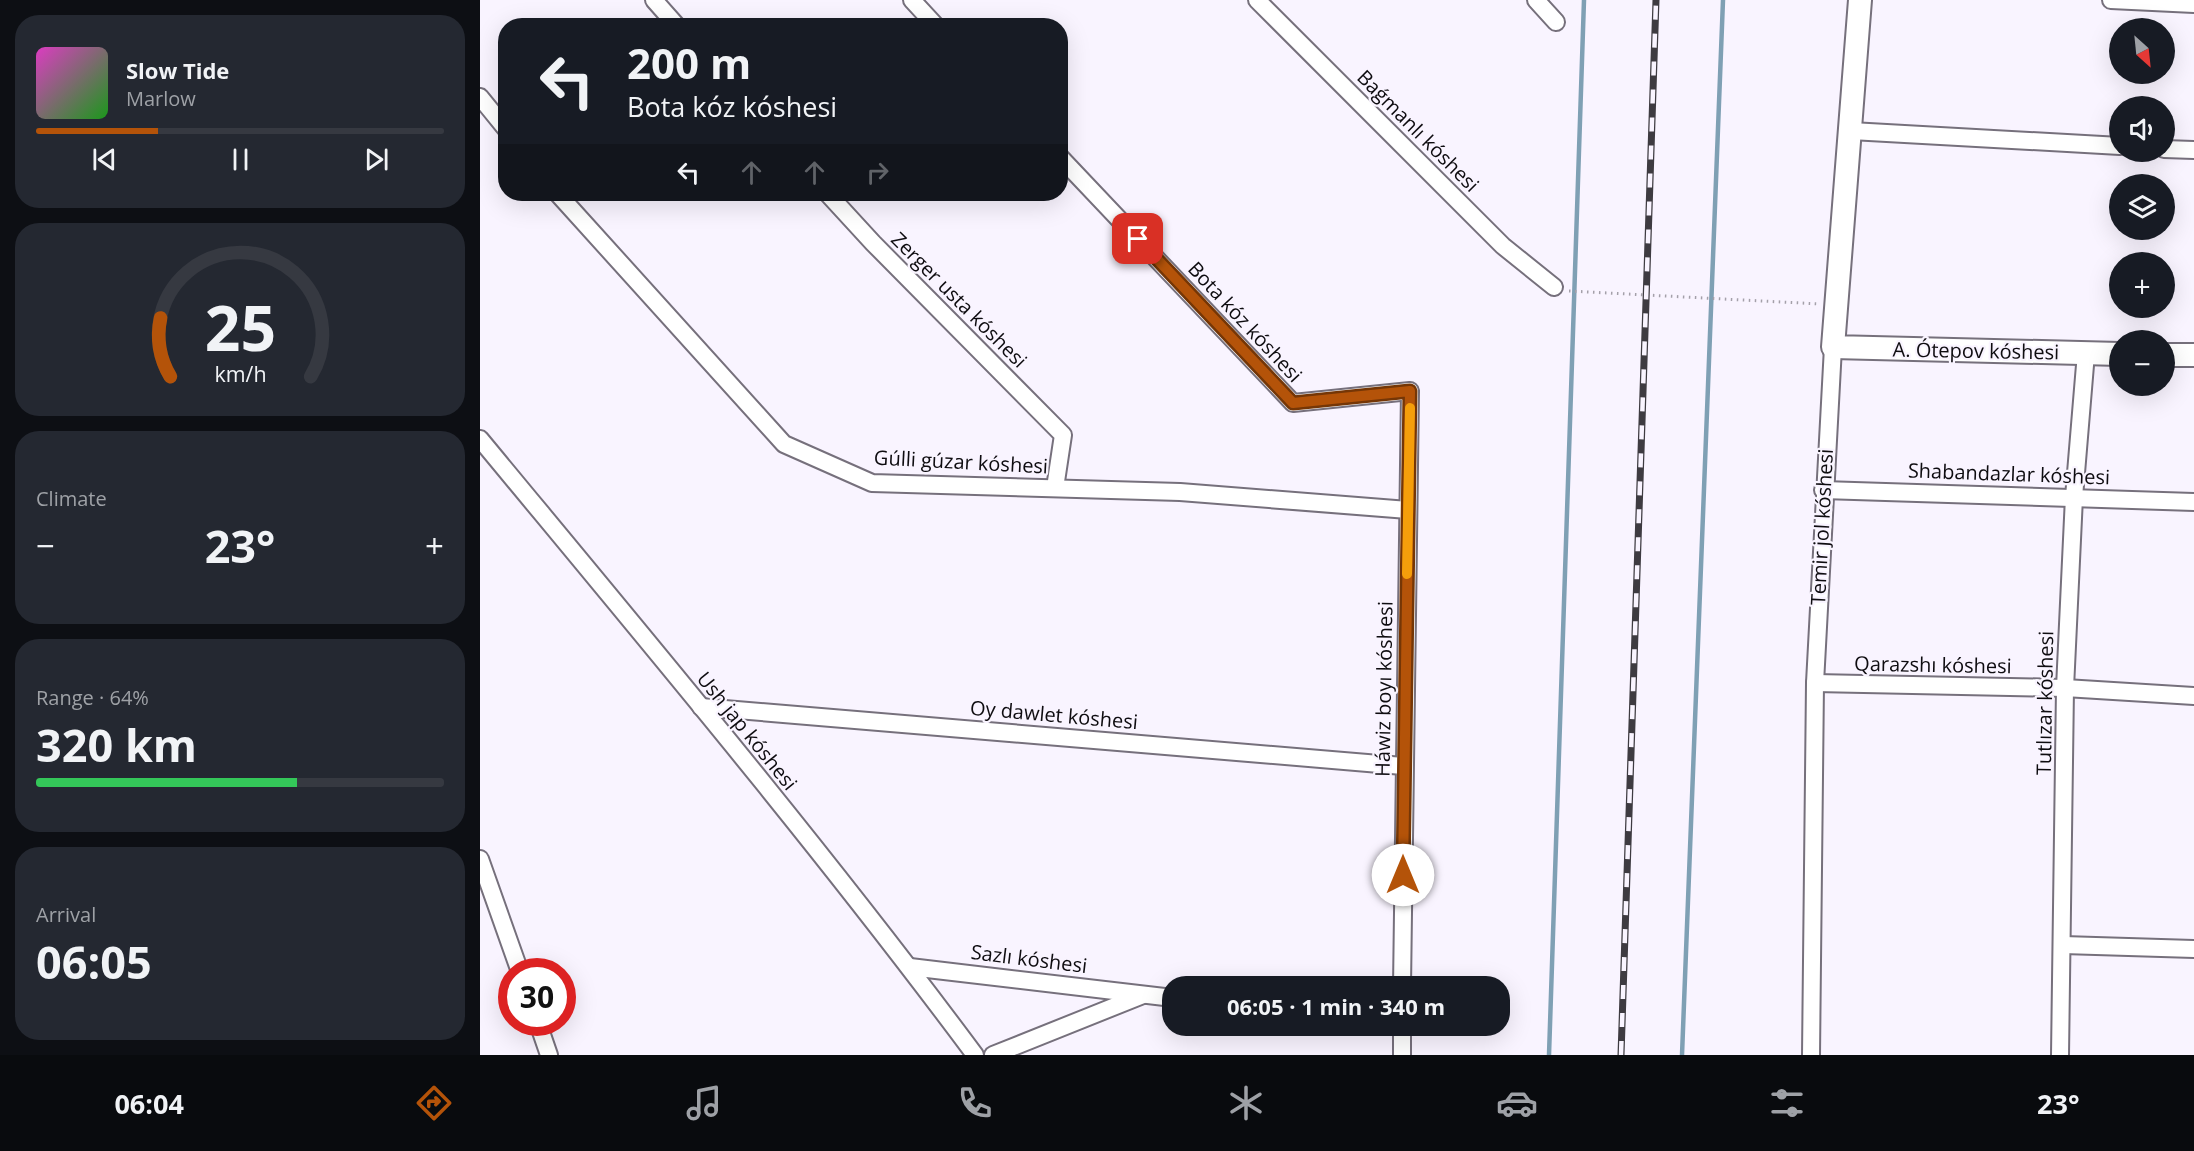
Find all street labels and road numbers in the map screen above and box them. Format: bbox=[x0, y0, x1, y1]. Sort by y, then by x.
street label: Baǵmanlı kóshesi bbox=[1351, 64, 1485, 198]
street label: Zerger usta kóshesi bbox=[886, 226, 1033, 373]
street label: Bota kóz kóshesi bbox=[1182, 256, 1308, 388]
street label: A. Ótepov kóshesi bbox=[1892, 336, 2060, 365]
street label: Gúlli gúzar kóshesi bbox=[873, 443, 1049, 480]
street label: Temir jol kóshesi bbox=[1804, 448, 1839, 606]
street label: Shabandazlar kóshesi bbox=[1907, 456, 2111, 491]
street label: Háwiz boyı kóshesi bbox=[1368, 601, 1399, 777]
street label: Tutlızar kóshesi bbox=[2030, 631, 2059, 775]
street label: Qarazshı kóshesi bbox=[1854, 650, 2012, 679]
street label: Ush jap kóshesi bbox=[691, 666, 804, 796]
street label: Oy dawlet kóshesi bbox=[969, 694, 1139, 735]
street label: Sazlı kóshesi bbox=[969, 938, 1089, 979]

